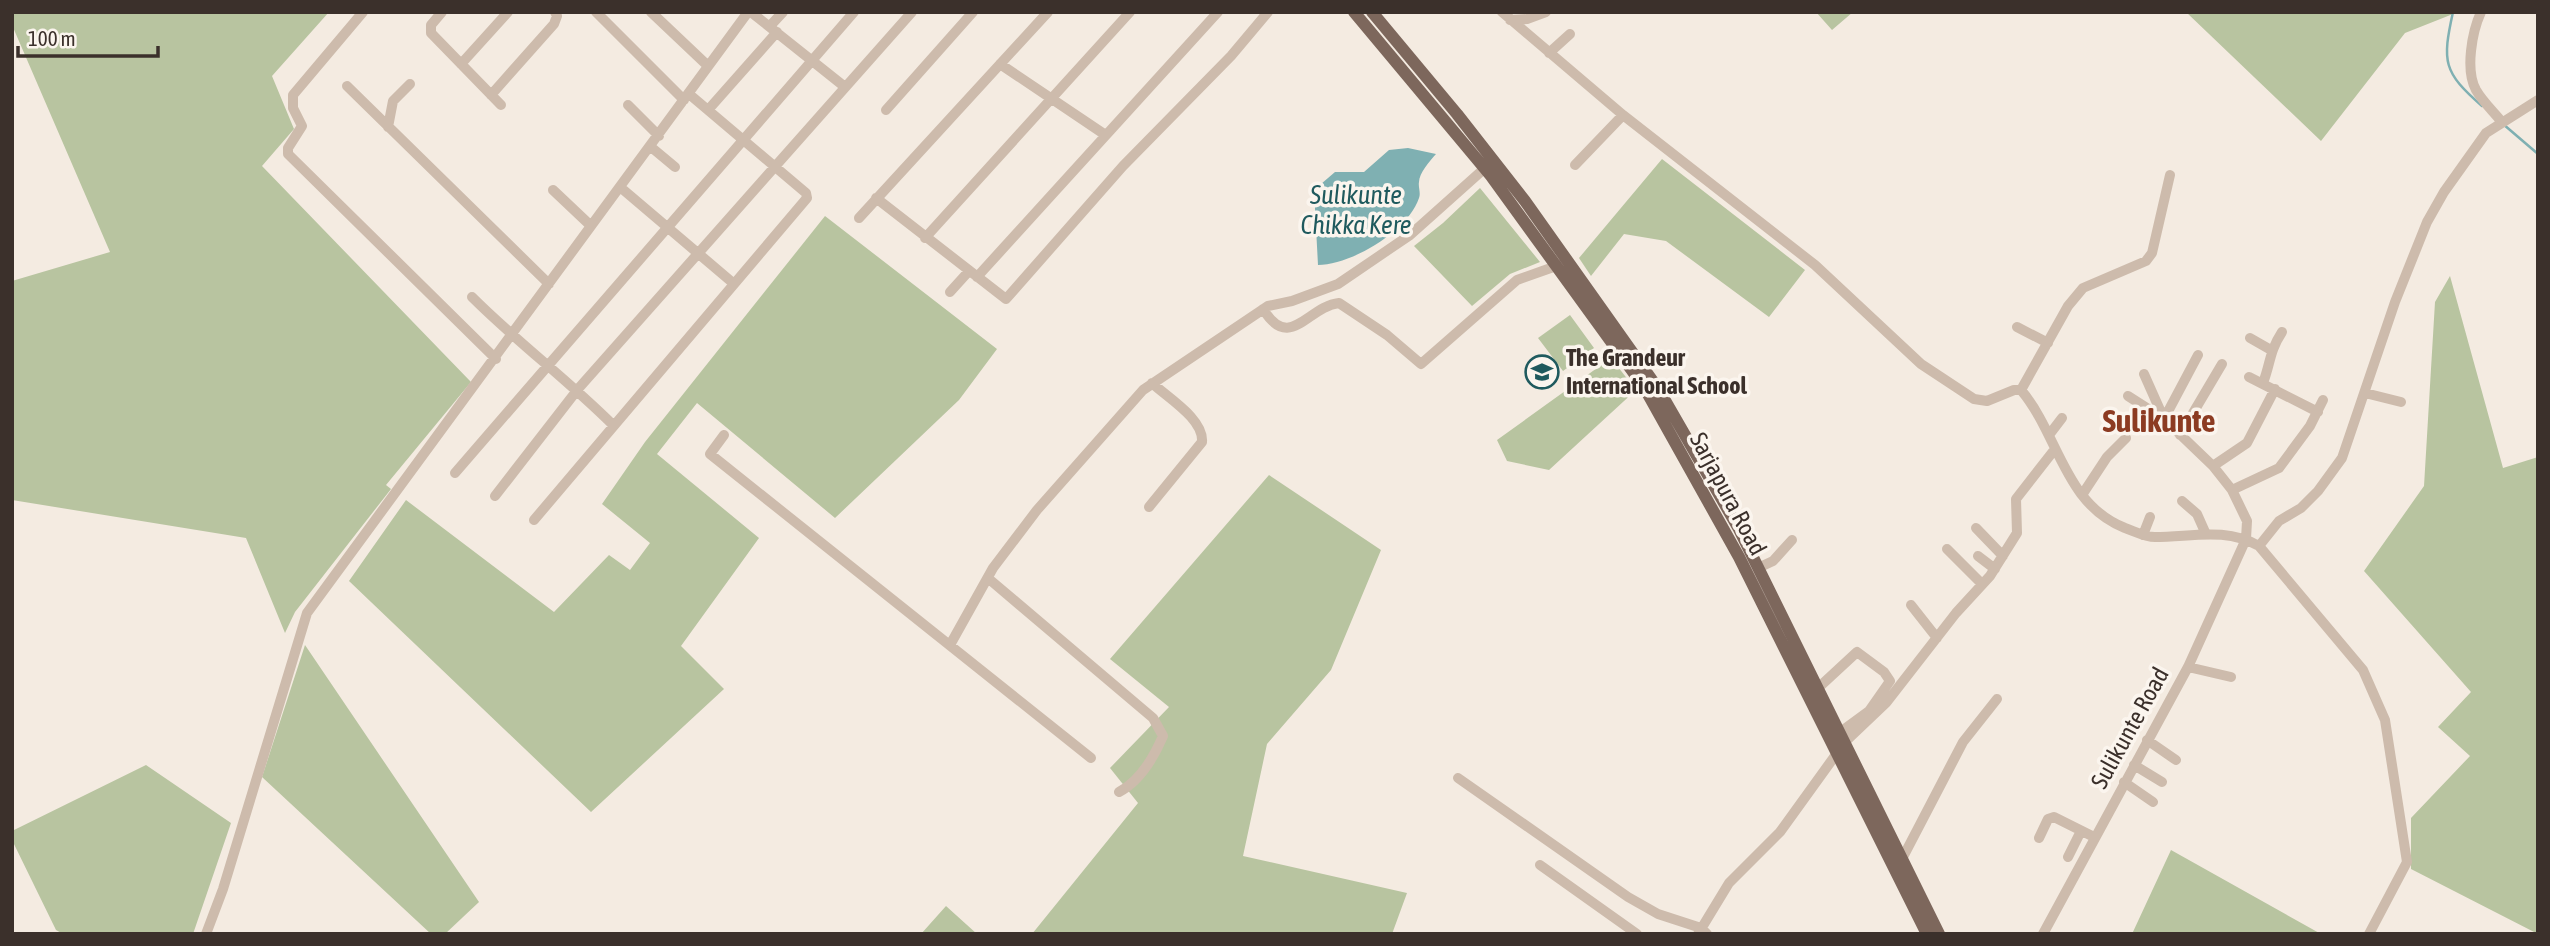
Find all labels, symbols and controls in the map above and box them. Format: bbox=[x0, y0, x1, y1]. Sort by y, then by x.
scale bar bbox=[18, 14, 158, 58]
text: 100 m bbox=[28, 26, 76, 50]
water label: Sulikunte Chikka Kere bbox=[1300, 180, 1412, 240]
place label: The Grandeur International School bbox=[1566, 344, 1748, 399]
school or university icon: The Grandeur International School bbox=[1523, 353, 1561, 391]
district label: Sulikunte bbox=[2102, 402, 2216, 439]
street label: Sarjapura Road bbox=[1685, 428, 1772, 560]
street label: Sulikunte Road bbox=[2085, 663, 2174, 793]

